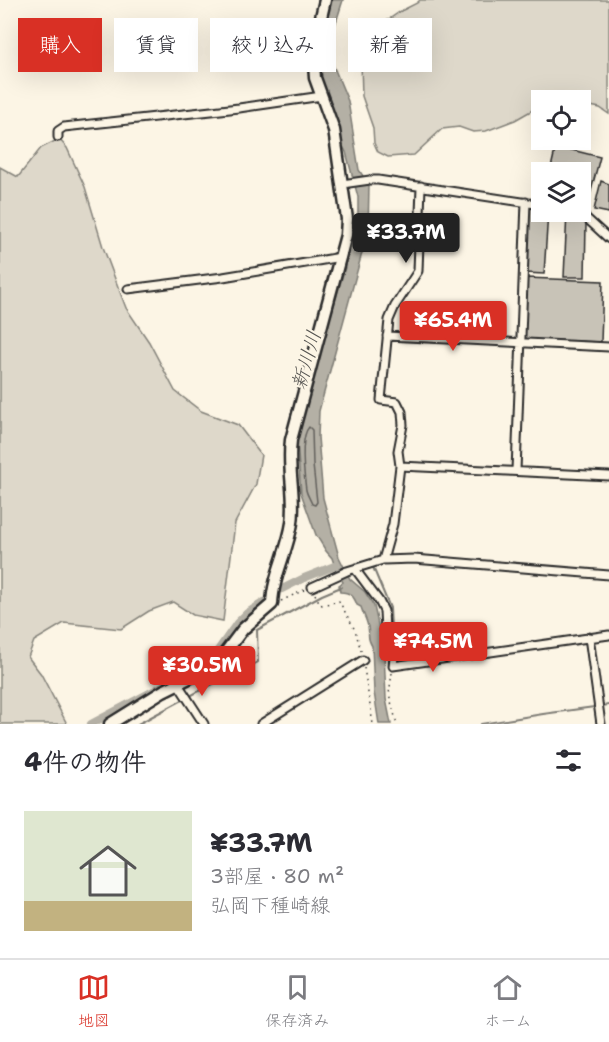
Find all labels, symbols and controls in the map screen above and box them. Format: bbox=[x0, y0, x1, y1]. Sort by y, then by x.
chip: 購入 bbox=[18, 18, 102, 72]
chip: 賃貸 bbox=[114, 18, 198, 72]
chip: 絞り込み bbox=[210, 18, 336, 72]
chip: 新着 bbox=[348, 18, 432, 72]
map controls bbox=[531, 90, 591, 222]
button: locate bbox=[531, 90, 591, 150]
button: layers bbox=[531, 162, 591, 222]
pin: ¥33.7M bbox=[357, 213, 455, 264]
text: ¥33.7M bbox=[367, 219, 445, 245]
pin: ¥65.4M bbox=[404, 301, 502, 352]
text: ¥65.4M bbox=[414, 307, 492, 333]
water label: 新川川 bbox=[285, 328, 327, 392]
pin: ¥74.5M bbox=[384, 622, 482, 673]
text: ¥74.5M bbox=[393, 628, 473, 654]
pin: ¥30.5M bbox=[153, 646, 251, 697]
text: ¥30.5M bbox=[162, 652, 242, 678]
text: 4件の物件 bbox=[24, 744, 146, 779]
icon: filters bbox=[552, 744, 585, 777]
text: ¥33.7M bbox=[210, 825, 313, 860]
icon: home bbox=[72, 835, 144, 907]
text: 3部屋 · 80 m² bbox=[210, 863, 344, 889]
text: 弘岡下種崎線 bbox=[210, 892, 330, 918]
tab: 地図 bbox=[77, 971, 110, 1031]
tab: 保存済み bbox=[265, 971, 329, 1031]
tab: ホーム bbox=[484, 971, 532, 1031]

